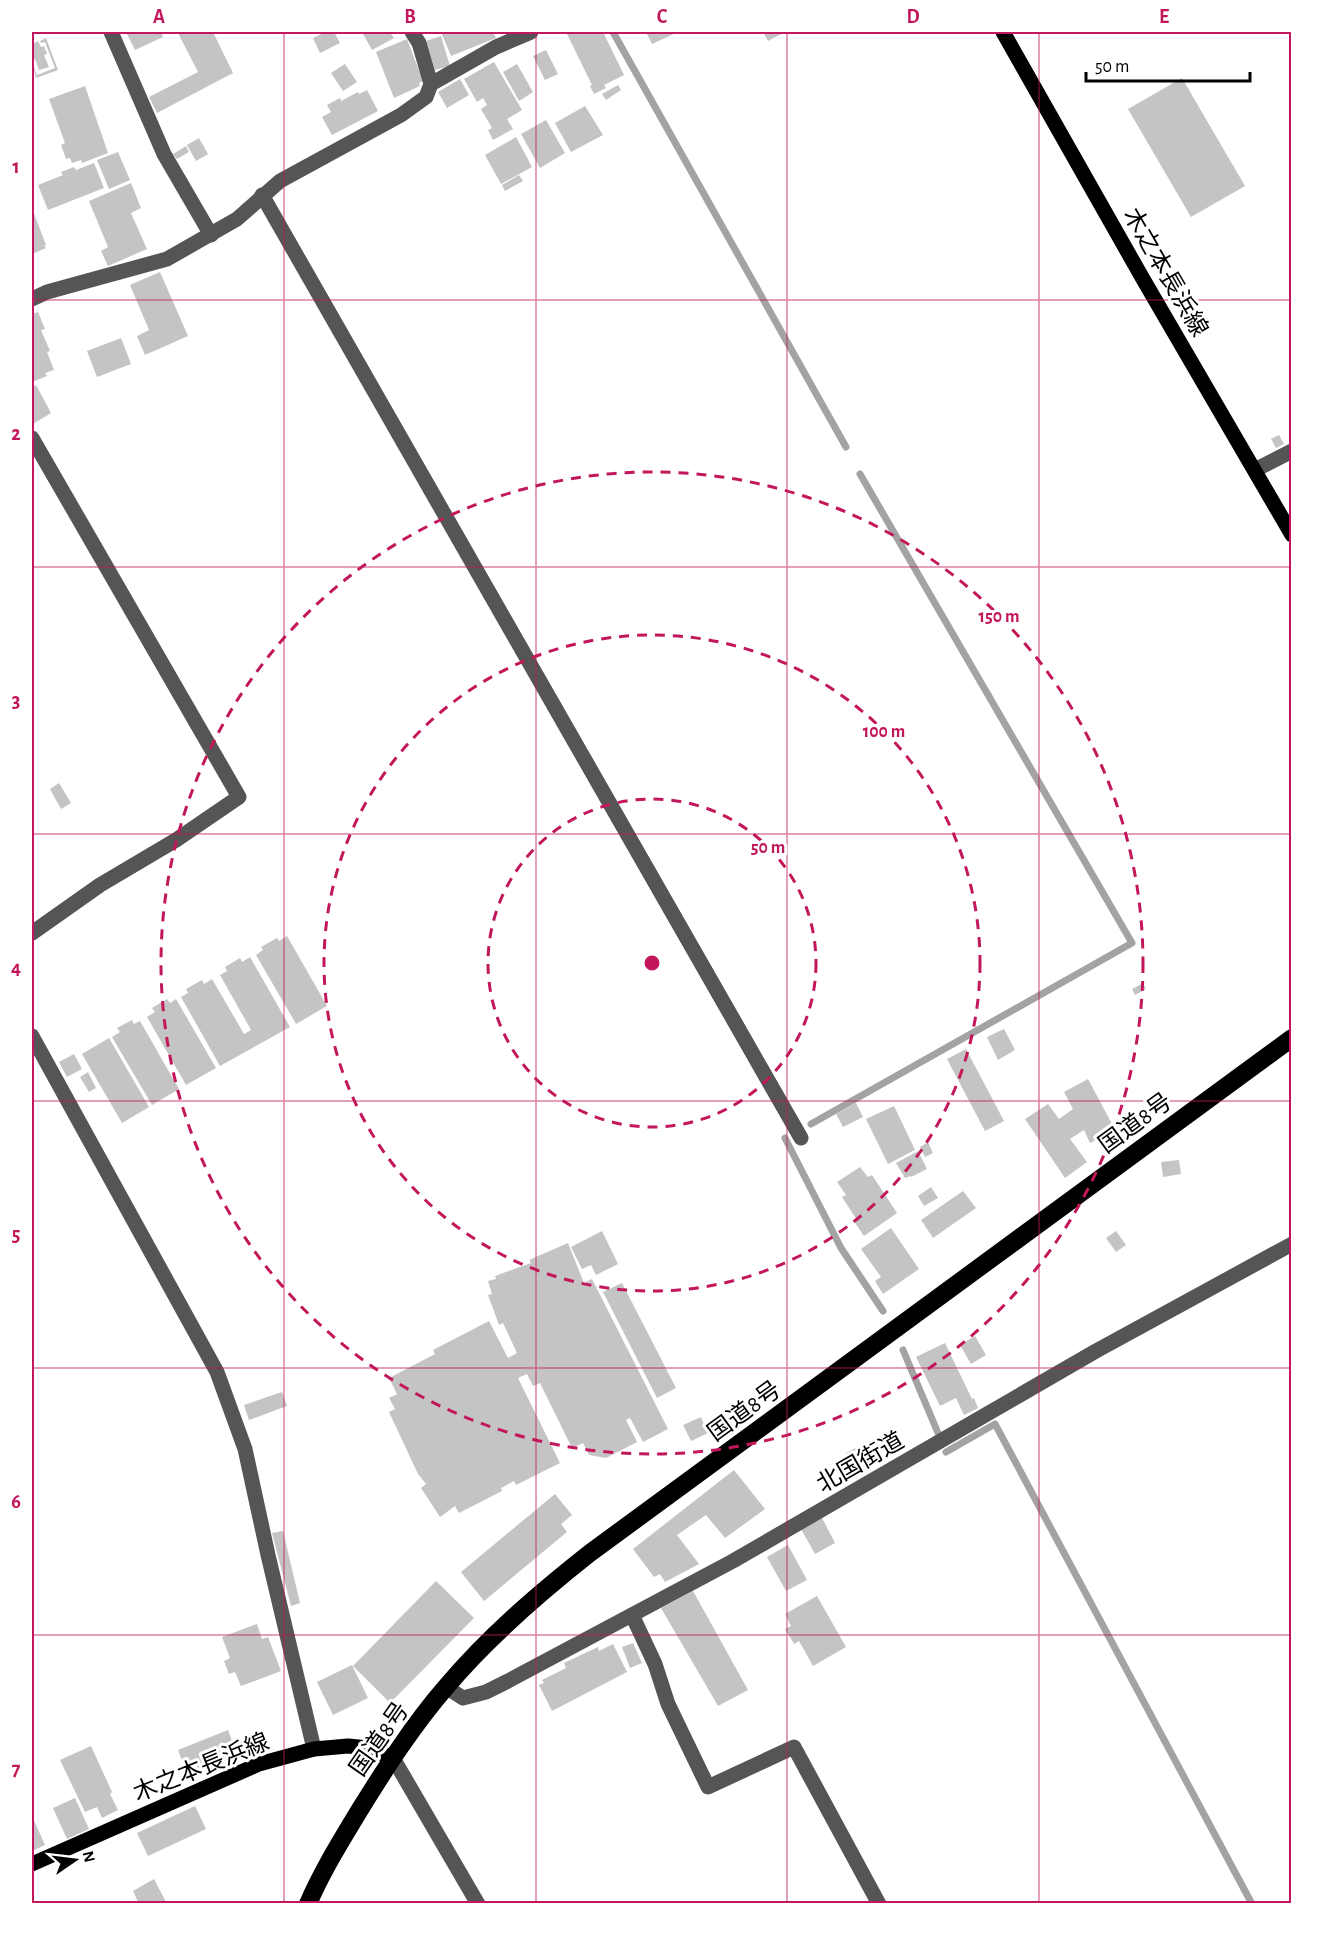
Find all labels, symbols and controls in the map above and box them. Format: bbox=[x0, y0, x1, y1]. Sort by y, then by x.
text: A bbox=[153, 7, 165, 27]
text: B bbox=[404, 7, 416, 27]
text: C bbox=[657, 7, 668, 27]
text: D bbox=[906, 7, 920, 27]
text: E bbox=[1159, 7, 1169, 27]
scale bar bbox=[1086, 45, 1250, 83]
text: 50 m bbox=[1095, 58, 1129, 76]
text: 1 bbox=[12, 157, 20, 177]
street label: 木之本長浜線 bbox=[1119, 203, 1213, 341]
text: 2 bbox=[11, 424, 21, 444]
text: 150 m bbox=[979, 608, 1019, 626]
text: 3 bbox=[12, 691, 20, 711]
text: 100 m bbox=[863, 723, 905, 741]
text: 50 m bbox=[751, 839, 785, 857]
centre of rings bbox=[642, 953, 662, 973]
text: 4 bbox=[11, 958, 21, 978]
street label: 国道8号 bbox=[1094, 1088, 1176, 1158]
text: 5 bbox=[12, 1225, 20, 1245]
street label: 国道8号 bbox=[703, 1376, 785, 1446]
street label: 北国街道 bbox=[812, 1427, 908, 1497]
text: 6 bbox=[11, 1492, 21, 1512]
street label: 国道8号 bbox=[344, 1697, 414, 1781]
street label: 木之本長浜線 bbox=[129, 1728, 273, 1806]
text: 7 bbox=[12, 1759, 21, 1779]
north arrow bbox=[45, 1830, 105, 1890]
text: N bbox=[79, 1849, 98, 1864]

